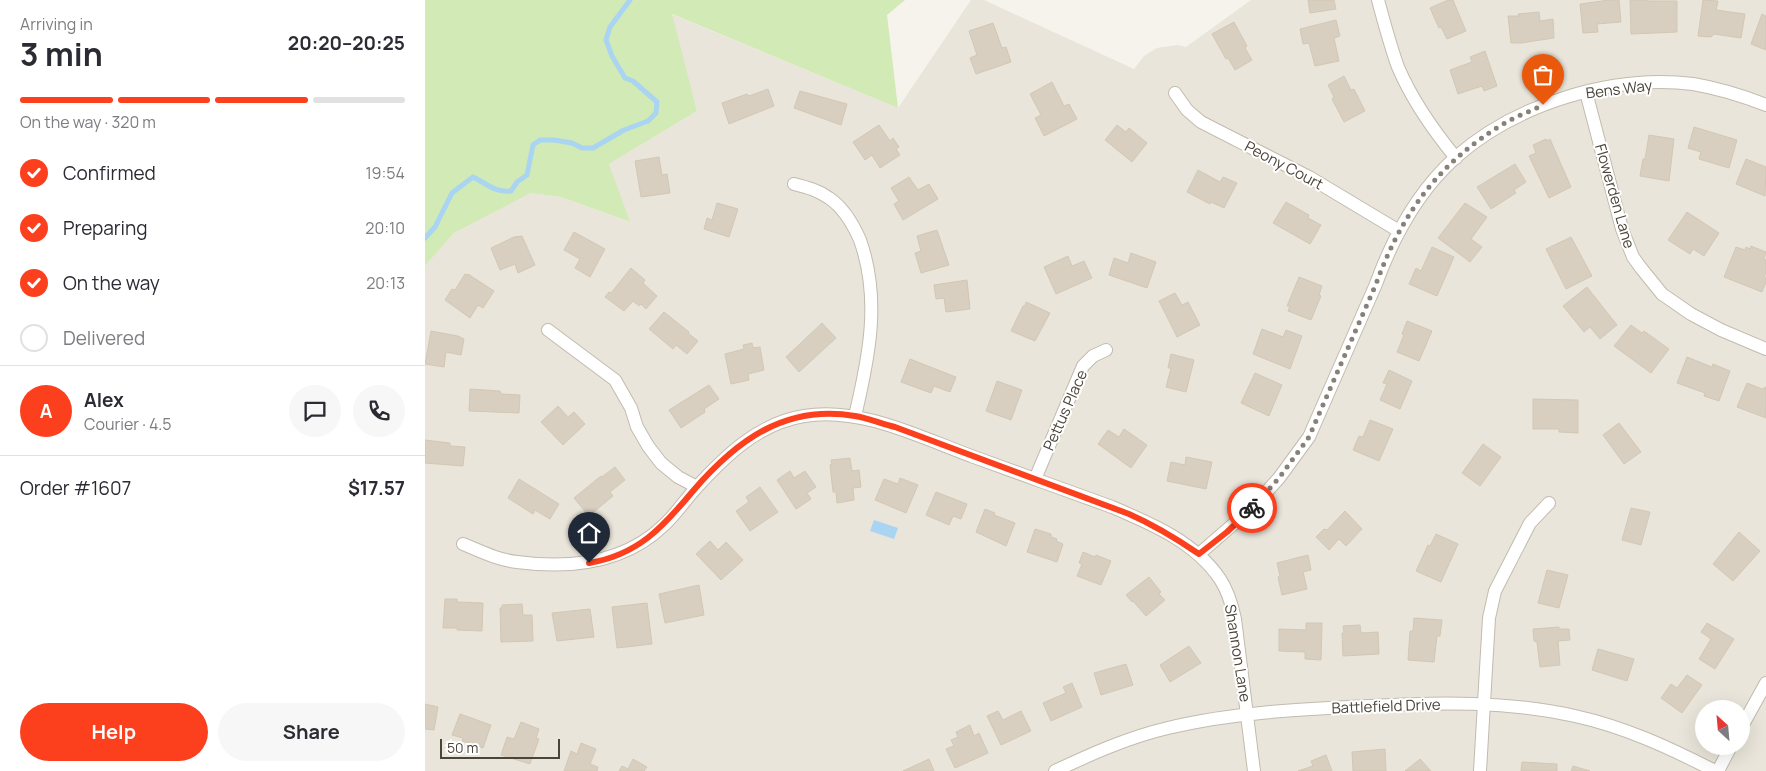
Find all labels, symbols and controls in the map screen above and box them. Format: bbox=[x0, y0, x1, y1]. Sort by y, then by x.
text: Arriving in bbox=[20, 13, 93, 35]
text: 20:20–20:25 bbox=[288, 30, 405, 56]
text: 3 min bbox=[20, 32, 103, 76]
pin bbox=[1522, 54, 1564, 105]
icon: bag bbox=[1529, 61, 1557, 89]
street label: Bens Way bbox=[1585, 75, 1653, 103]
text: On the way · 320 m bbox=[20, 111, 156, 133]
street label: Peony Court bbox=[1241, 136, 1327, 194]
street label: Flowerden Lane bbox=[1590, 141, 1640, 251]
icon: check bbox=[20, 159, 48, 187]
text: Confirmed bbox=[63, 160, 156, 186]
text: 19:54 bbox=[365, 162, 405, 184]
icon: check bbox=[20, 214, 48, 242]
text: Preparing bbox=[63, 215, 148, 241]
text: 20:10 bbox=[365, 217, 405, 239]
icon: check bbox=[20, 269, 48, 297]
text: On the way bbox=[63, 270, 160, 296]
text: 20:13 bbox=[366, 272, 405, 294]
text: Delivered bbox=[63, 325, 145, 351]
street label: Pettus Place bbox=[1038, 366, 1092, 454]
button: chat bbox=[289, 385, 341, 437]
button: phone bbox=[353, 385, 405, 437]
text: Alex bbox=[84, 387, 124, 413]
text: A bbox=[40, 398, 52, 424]
text: Courier · 4.5 bbox=[84, 413, 171, 435]
text: Order #1607 bbox=[20, 475, 131, 501]
text: $17.57 bbox=[348, 475, 405, 501]
courier bbox=[1227, 483, 1277, 533]
icon: bike bbox=[1238, 494, 1266, 522]
pin bbox=[568, 512, 610, 563]
icon: home bbox=[575, 519, 603, 547]
street label: Shannon Lane bbox=[1220, 603, 1256, 704]
street label: Battlefield Drive bbox=[1331, 694, 1441, 718]
north arrow bbox=[1695, 700, 1750, 755]
map controls bbox=[1695, 700, 1750, 755]
button: Help bbox=[20, 703, 208, 761]
button: Share bbox=[218, 703, 405, 761]
scale bar bbox=[440, 736, 560, 759]
text: 50 m bbox=[447, 738, 478, 757]

